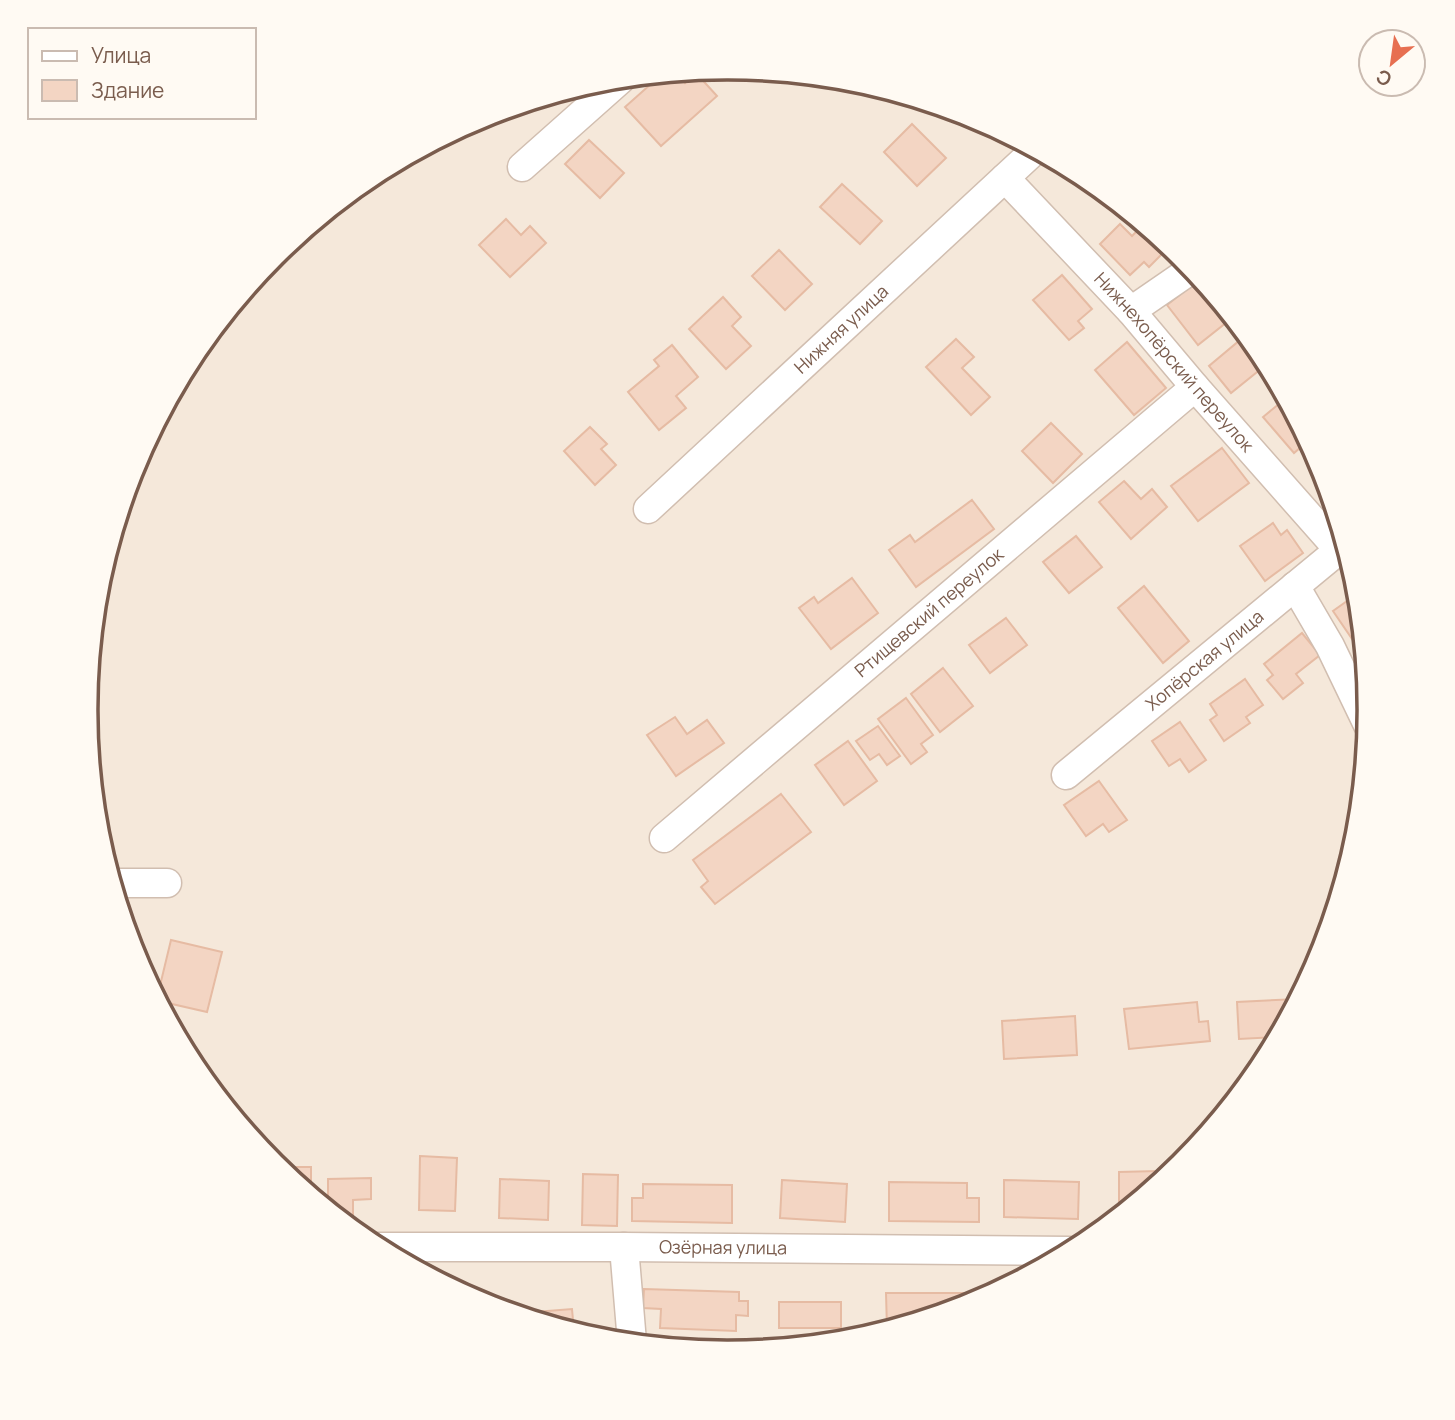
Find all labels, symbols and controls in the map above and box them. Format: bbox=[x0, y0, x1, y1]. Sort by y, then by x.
legend bbox=[28, 28, 256, 119]
north arrow bbox=[1357, 28, 1427, 98]
text: Улица bbox=[91, 41, 151, 69]
text: С bbox=[1371, 63, 1396, 93]
text: Здание bbox=[91, 76, 164, 104]
street label: Нижнехопёрский переулок bbox=[1089, 267, 1260, 457]
street label: Нижняя улица bbox=[789, 279, 893, 378]
street label: Ртищевский переулок bbox=[849, 541, 1009, 682]
street label: Хопёрская улица bbox=[1140, 604, 1268, 715]
street label: Озёрная улица bbox=[659, 1234, 787, 1259]

